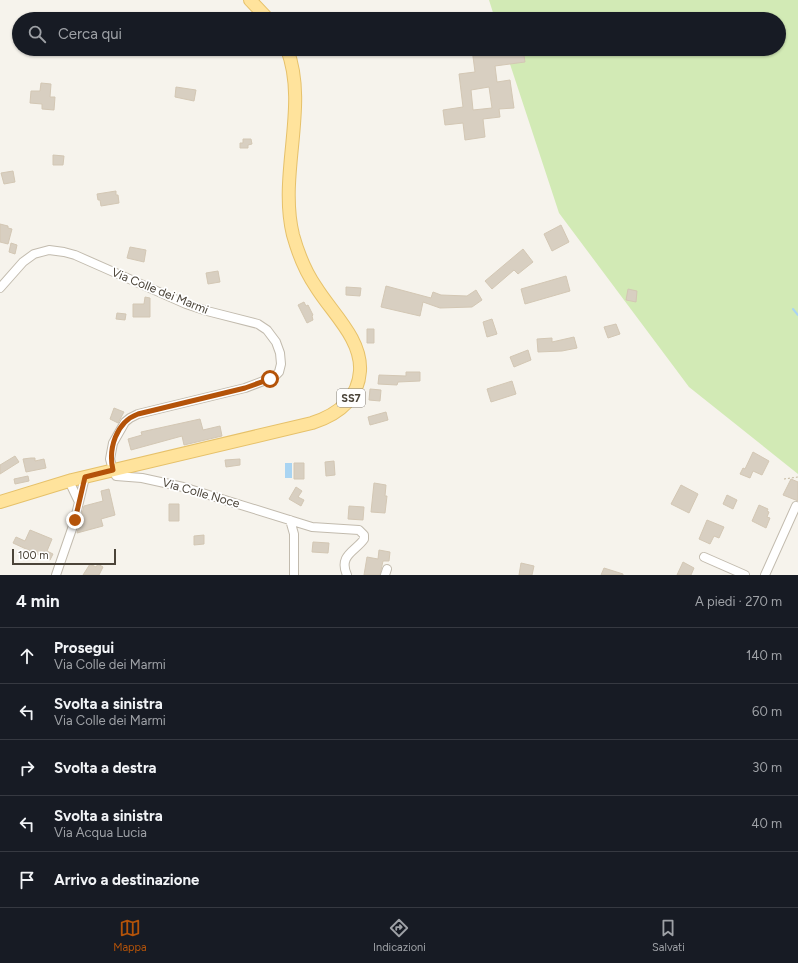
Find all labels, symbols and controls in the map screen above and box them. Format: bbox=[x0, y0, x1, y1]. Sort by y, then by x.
search box bbox=[12, 12, 786, 56]
icon: search bbox=[26, 23, 48, 45]
text: Cerca qui bbox=[58, 25, 122, 43]
street label: Via Colle dei Marmi bbox=[110, 265, 210, 317]
route start bbox=[261, 370, 279, 388]
road number: SS7 bbox=[337, 389, 365, 407]
street label: Via Colle Noce bbox=[161, 475, 242, 511]
route end bbox=[66, 511, 84, 529]
scale bar bbox=[12, 547, 116, 566]
text: 100 m bbox=[18, 549, 49, 562]
text: 4 min bbox=[16, 591, 60, 611]
text: A piedi · 270 m bbox=[695, 594, 782, 609]
text: Prosegui bbox=[54, 639, 114, 657]
icon: ahead bbox=[16, 645, 38, 667]
text: 140 m bbox=[746, 648, 782, 663]
text: Via Colle dei Marmi bbox=[54, 657, 166, 672]
text: Svolta a sinistra bbox=[54, 695, 163, 713]
icon: left bbox=[16, 701, 38, 723]
text: 60 m bbox=[752, 704, 782, 719]
text: Via Colle dei Marmi bbox=[54, 713, 166, 728]
icon: right bbox=[16, 757, 38, 779]
text: Svolta a destra bbox=[54, 759, 157, 777]
text: 30 m bbox=[752, 760, 782, 775]
text: Svolta a sinistra bbox=[54, 807, 163, 825]
icon: left bbox=[16, 813, 38, 835]
text: 40 m bbox=[751, 816, 782, 831]
text: Via Acqua Lucia bbox=[54, 825, 147, 840]
icon: arrive bbox=[16, 869, 38, 891]
text: Arrivo a destinazione bbox=[54, 871, 199, 889]
tab: Mappa bbox=[113, 917, 147, 954]
tab: Indicazioni bbox=[373, 917, 426, 954]
tab: Salvati bbox=[652, 917, 685, 954]

